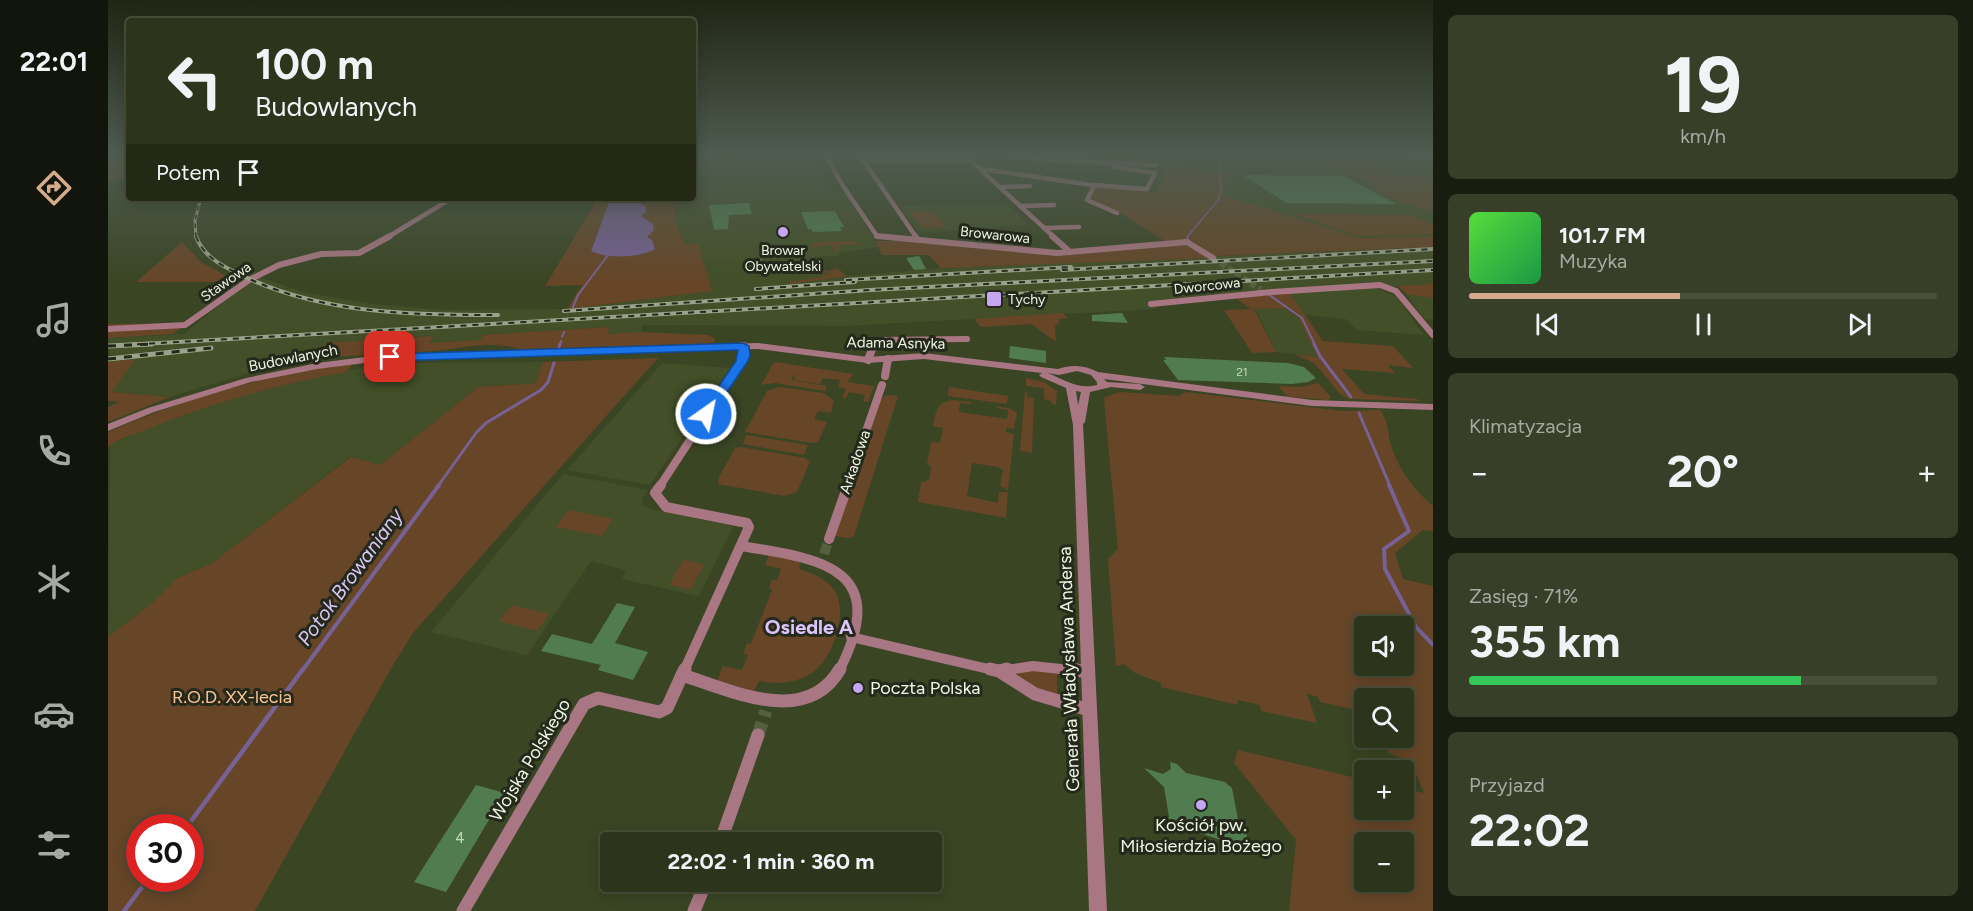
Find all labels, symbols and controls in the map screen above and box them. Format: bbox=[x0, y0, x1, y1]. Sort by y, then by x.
text: 19 bbox=[1664, 38, 1742, 132]
text: 100 m bbox=[255, 39, 374, 90]
icon: left bbox=[156, 42, 234, 120]
text: 22:01 bbox=[20, 45, 88, 78]
text: Budowlanych bbox=[255, 90, 417, 123]
text: km/h bbox=[1680, 124, 1726, 148]
icon: arrive bbox=[232, 156, 265, 189]
text: Potem bbox=[156, 159, 220, 186]
icon: directions bbox=[33, 167, 75, 209]
text: 101.7 FM bbox=[1559, 222, 1646, 249]
street label: Browarowa bbox=[959, 223, 1031, 247]
marker: Browar Obywatelski bbox=[776, 225, 790, 239]
place label: Browar Obywatelski bbox=[745, 242, 821, 275]
text: Muzyka bbox=[1559, 249, 1627, 273]
street label: Stawowa bbox=[198, 259, 254, 305]
street label: Dworcowa bbox=[1173, 274, 1241, 298]
marker: Tychy bbox=[985, 290, 1003, 308]
place label: Tychy bbox=[1008, 291, 1046, 308]
icon: music bbox=[33, 299, 75, 341]
icon: previous bbox=[1531, 308, 1564, 341]
icon: pause bbox=[1687, 308, 1720, 341]
icon: next bbox=[1843, 308, 1876, 341]
pin bbox=[364, 331, 415, 382]
street label: Adama Asnyka bbox=[847, 333, 945, 353]
icon: arrive bbox=[373, 340, 406, 373]
street label: Budowlanych bbox=[247, 341, 339, 375]
house number: 21 bbox=[1236, 365, 1248, 379]
position arrow bbox=[674, 382, 738, 446]
text: Klimatyzacja bbox=[1469, 414, 1582, 438]
street label: Arkadowa bbox=[836, 428, 874, 496]
icon: phone bbox=[33, 430, 75, 472]
text: 20° bbox=[1667, 444, 1739, 498]
text: − bbox=[1469, 453, 1490, 492]
text: + bbox=[1916, 453, 1937, 492]
water label: Potok Browaniany bbox=[292, 503, 409, 650]
street label: Generała Władysława Andersa bbox=[1054, 546, 1084, 792]
icon: climate bbox=[33, 561, 75, 603]
text: Zasięg · 71% bbox=[1469, 584, 1578, 608]
text: 355 km bbox=[1469, 614, 1620, 668]
district label: Osiedle A bbox=[765, 615, 854, 639]
map controls bbox=[1354, 616, 1414, 892]
button: sound bbox=[1354, 616, 1414, 676]
place label: Poczta Polska bbox=[870, 677, 980, 699]
marker: Poczta Polska bbox=[851, 681, 865, 695]
park label: R.O.D. XX-lecia bbox=[172, 686, 292, 708]
button: search bbox=[1354, 688, 1414, 748]
icon: car bbox=[33, 693, 75, 735]
street label: Wojska Polskiego bbox=[485, 695, 575, 825]
button: + bbox=[1354, 760, 1414, 820]
text: Przyjazd bbox=[1469, 773, 1545, 797]
marker: Kościół pw. Miłosierdzia Bożego bbox=[1194, 798, 1208, 812]
text: 22:02 bbox=[1469, 803, 1590, 857]
speed limit sign: 30 bbox=[126, 814, 204, 892]
place label: Kościół pw. Miłosierdzia Bożego bbox=[1120, 814, 1282, 857]
icon: filters bbox=[33, 824, 75, 866]
house number: 4 bbox=[455, 829, 465, 847]
button: − bbox=[1354, 832, 1414, 892]
text: 22:02 · 1 min · 360 m bbox=[667, 848, 875, 875]

